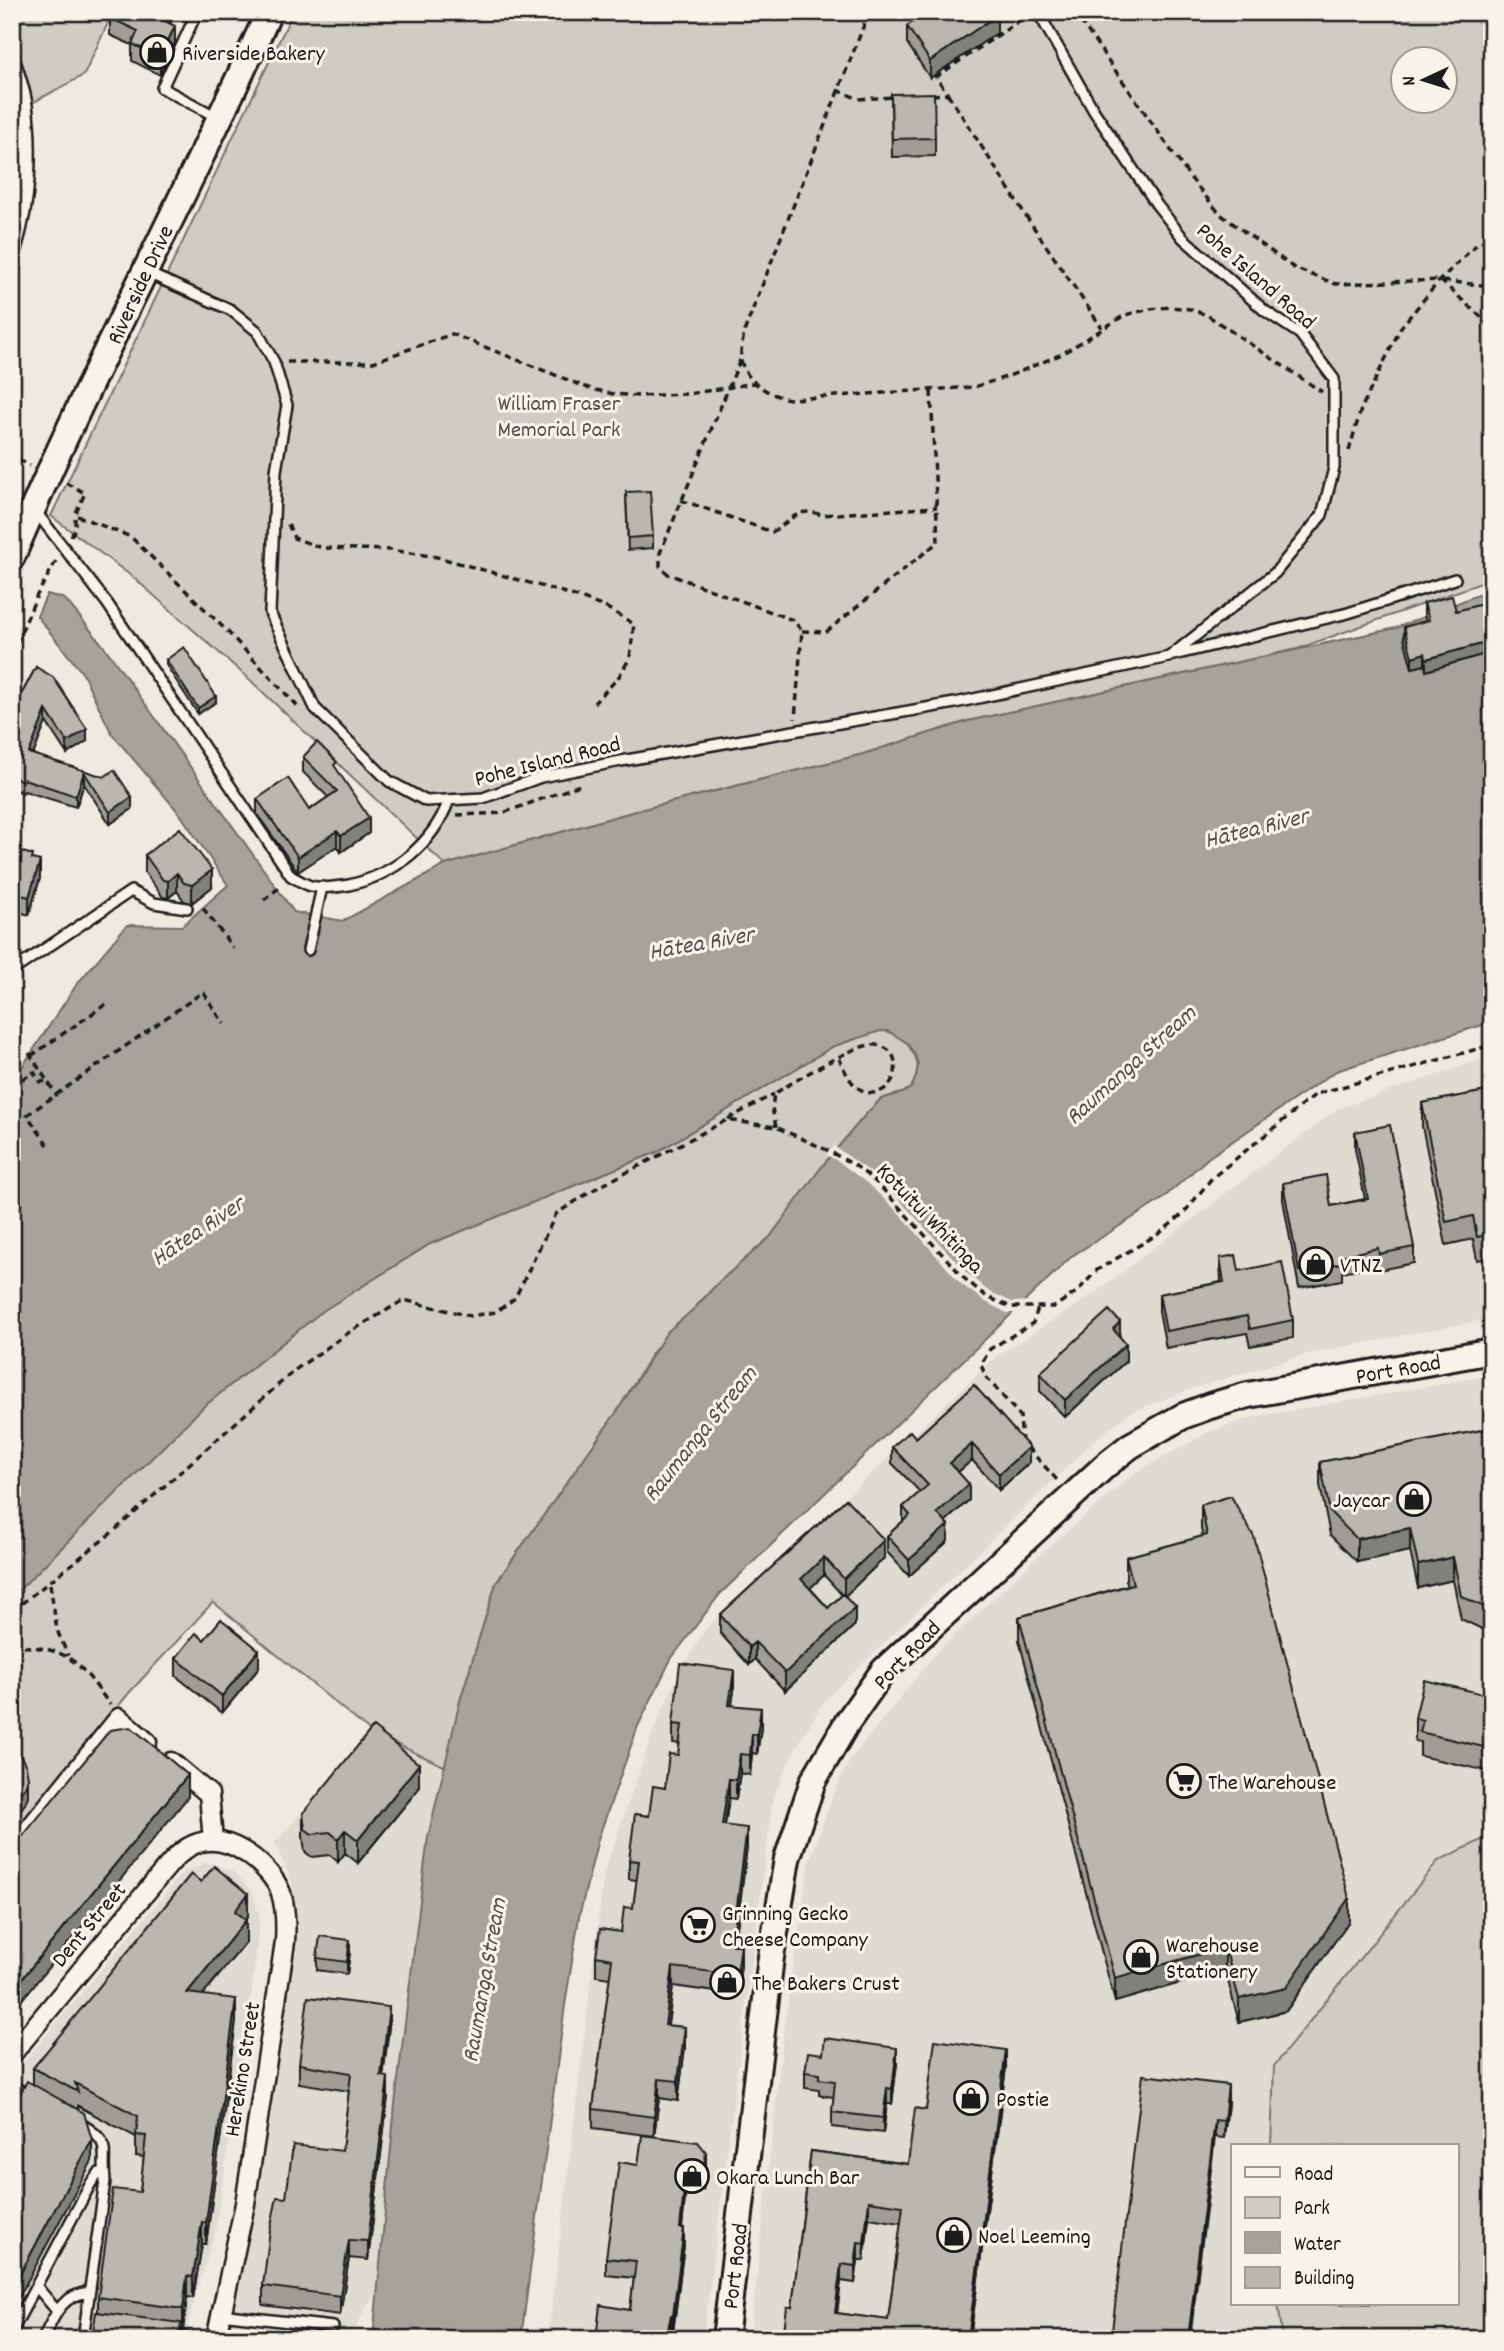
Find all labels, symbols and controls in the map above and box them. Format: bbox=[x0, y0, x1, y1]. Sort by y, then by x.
shop icon: Riverside Bakery bbox=[138, 33, 176, 71]
place label: Riverside Bakery bbox=[182, 39, 325, 72]
north arrow bbox=[1388, 46, 1458, 116]
text: N bbox=[1397, 75, 1424, 87]
street label: Pohe Island Road bbox=[1188, 216, 1322, 339]
street label: Riverside Drive bbox=[100, 220, 184, 350]
park label: William Fraser Memorial Park bbox=[497, 389, 621, 448]
street label: Pohe Island Road bbox=[471, 729, 624, 797]
water label: Hātea River bbox=[1201, 800, 1315, 859]
water label: Hātea River bbox=[646, 918, 760, 971]
water label: Raumanga Stream bbox=[1059, 998, 1205, 1134]
street label: Kotuitui Whitinga bbox=[867, 1156, 991, 1283]
water label: Hātea River bbox=[145, 1187, 255, 1276]
shop icon: VTNZ bbox=[1297, 1245, 1335, 1283]
place label: VTNZ bbox=[1340, 1251, 1383, 1284]
street label: Port Road bbox=[1353, 1348, 1444, 1395]
water label: Raumanga Stream bbox=[636, 1359, 767, 1510]
shop icon: Jaycar bbox=[1395, 1480, 1433, 1518]
place label: Jaycar bbox=[1333, 1486, 1390, 1519]
street label: Port Road bbox=[867, 1614, 950, 1699]
supermarket icon: The Warehouse bbox=[1165, 1762, 1203, 1800]
place label: The Warehouse bbox=[1208, 1768, 1336, 1801]
street label: Dent Street bbox=[45, 1876, 136, 1976]
water label: Raumanga Stream bbox=[455, 1895, 517, 2065]
place label: Grinning Gecko Cheese Company bbox=[722, 1899, 869, 1958]
supermarket icon: Grinning Gecko Cheese Company bbox=[679, 1906, 717, 1944]
place label: Warehouse Stationery bbox=[1166, 1931, 1259, 1990]
shop icon: Warehouse Stationery bbox=[1122, 1938, 1160, 1976]
shop icon: The Bakers Crust bbox=[708, 1963, 746, 2001]
place label: The Bakers Crust bbox=[752, 1969, 900, 2002]
street label: Herekino Street bbox=[218, 2000, 271, 2139]
shop icon: Postie bbox=[952, 2079, 990, 2117]
place label: Postie bbox=[996, 2085, 1049, 2118]
legend bbox=[1231, 2144, 1458, 2306]
shop icon: Okara Lunch Bar bbox=[673, 2157, 711, 2195]
text: Road bbox=[1294, 2161, 1333, 2191]
place label: Okara Lunch Bar bbox=[716, 2163, 860, 2196]
text: Park bbox=[1294, 2195, 1330, 2225]
shop icon: Noel Leeming bbox=[935, 2216, 973, 2254]
street label: Port Road bbox=[716, 2222, 759, 2311]
place label: Noel Leeming bbox=[978, 2222, 1091, 2255]
text: Water bbox=[1294, 2231, 1341, 2261]
text: Building bbox=[1294, 2265, 1354, 2295]

